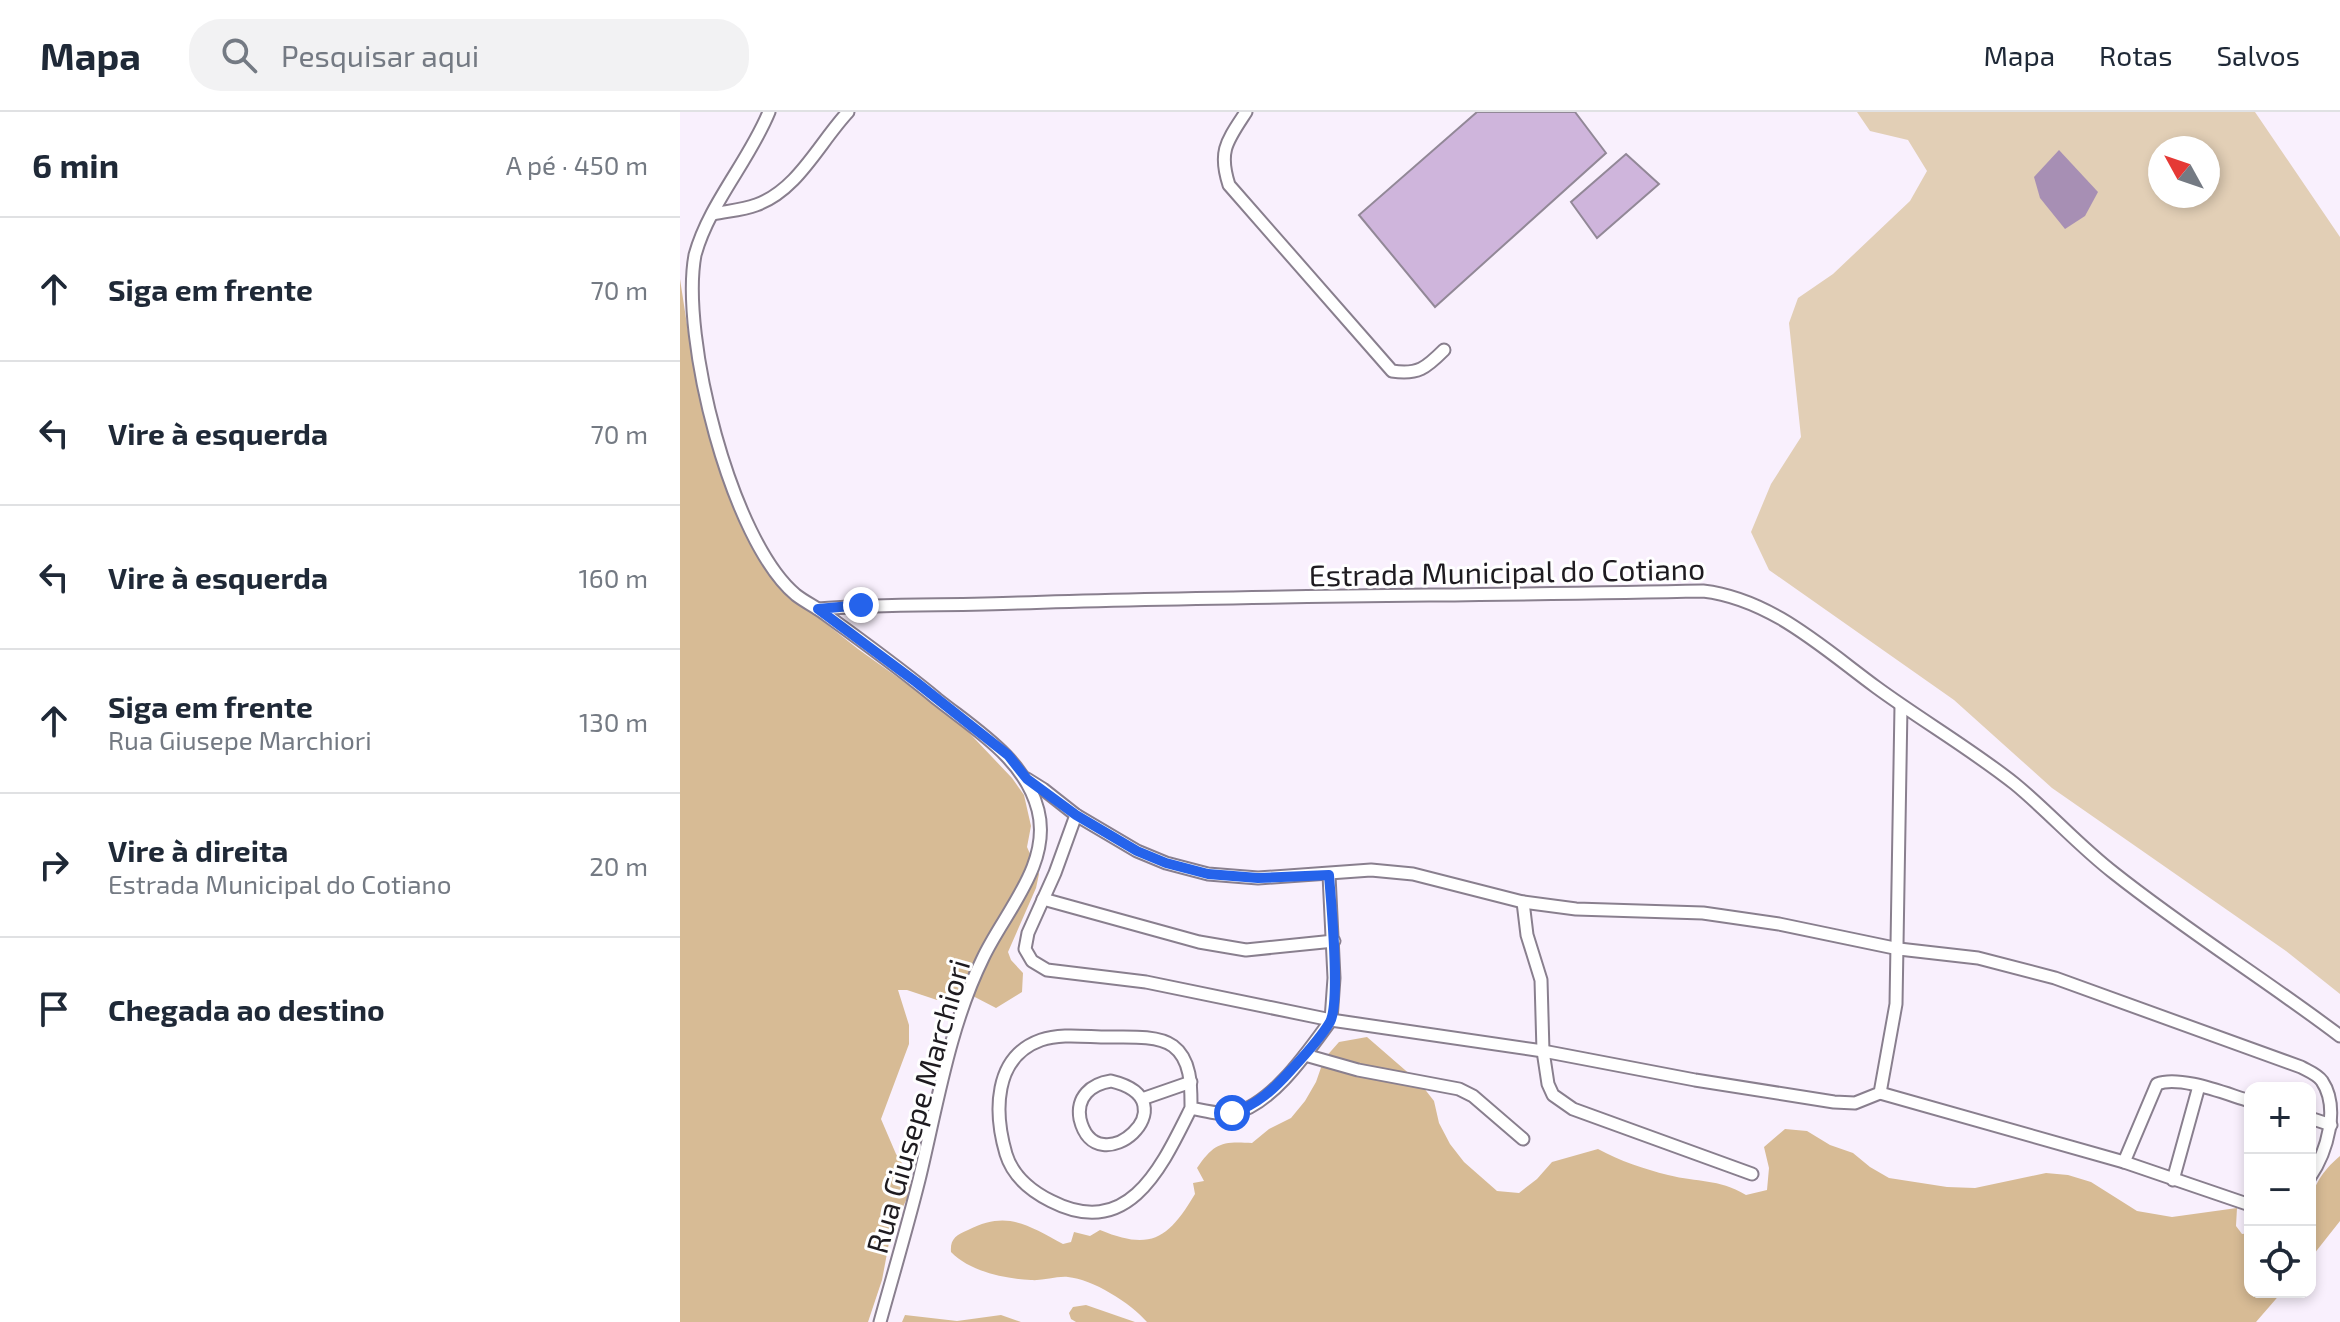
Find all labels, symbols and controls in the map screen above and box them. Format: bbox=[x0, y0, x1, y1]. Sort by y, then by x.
search box bbox=[189, 19, 749, 91]
text: Mapa bbox=[40, 32, 141, 78]
icon: search bbox=[217, 33, 261, 77]
text: Pesquisar aqui bbox=[281, 37, 479, 73]
text: Mapa bbox=[1984, 38, 2055, 72]
text: Rotas bbox=[2099, 38, 2172, 72]
text: Salvos bbox=[2216, 38, 2300, 72]
north arrow bbox=[2148, 136, 2220, 208]
text: 6 min bbox=[32, 144, 119, 185]
text: A pé · 450 m bbox=[506, 149, 648, 180]
icon: ahead bbox=[32, 267, 76, 311]
text: Siga em frente bbox=[108, 271, 313, 307]
text: 70 m bbox=[590, 274, 648, 305]
icon: left bbox=[32, 411, 76, 455]
text: Vire à esquerda bbox=[108, 415, 328, 451]
text: 70 m bbox=[590, 418, 648, 449]
street label: Estrada Municipal do Cotiano bbox=[1309, 550, 1705, 592]
icon: left bbox=[32, 555, 76, 599]
text: Vire à esquerda bbox=[108, 559, 328, 595]
text: 160 m bbox=[579, 562, 648, 593]
route end bbox=[843, 587, 879, 623]
text: Siga em frente bbox=[108, 688, 313, 724]
icon: ahead bbox=[32, 699, 76, 743]
text: 130 m bbox=[579, 706, 648, 737]
text: Rua Giusepe Marchiori bbox=[108, 724, 372, 755]
text: Vire à direita bbox=[108, 832, 288, 868]
icon: right bbox=[32, 843, 76, 887]
text: 20 m bbox=[589, 850, 648, 881]
text: Estrada Municipal do Cotiano bbox=[108, 868, 451, 899]
street label: Rua Giusepe Marchiori bbox=[858, 955, 976, 1257]
icon: arrive bbox=[32, 987, 76, 1031]
text: Chegada ao destino bbox=[108, 991, 385, 1027]
map controls bbox=[2244, 1082, 2316, 1298]
button: + bbox=[2244, 1082, 2316, 1154]
route start bbox=[1214, 1095, 1250, 1131]
button: − bbox=[2244, 1154, 2316, 1226]
button: locate bbox=[2244, 1226, 2316, 1298]

